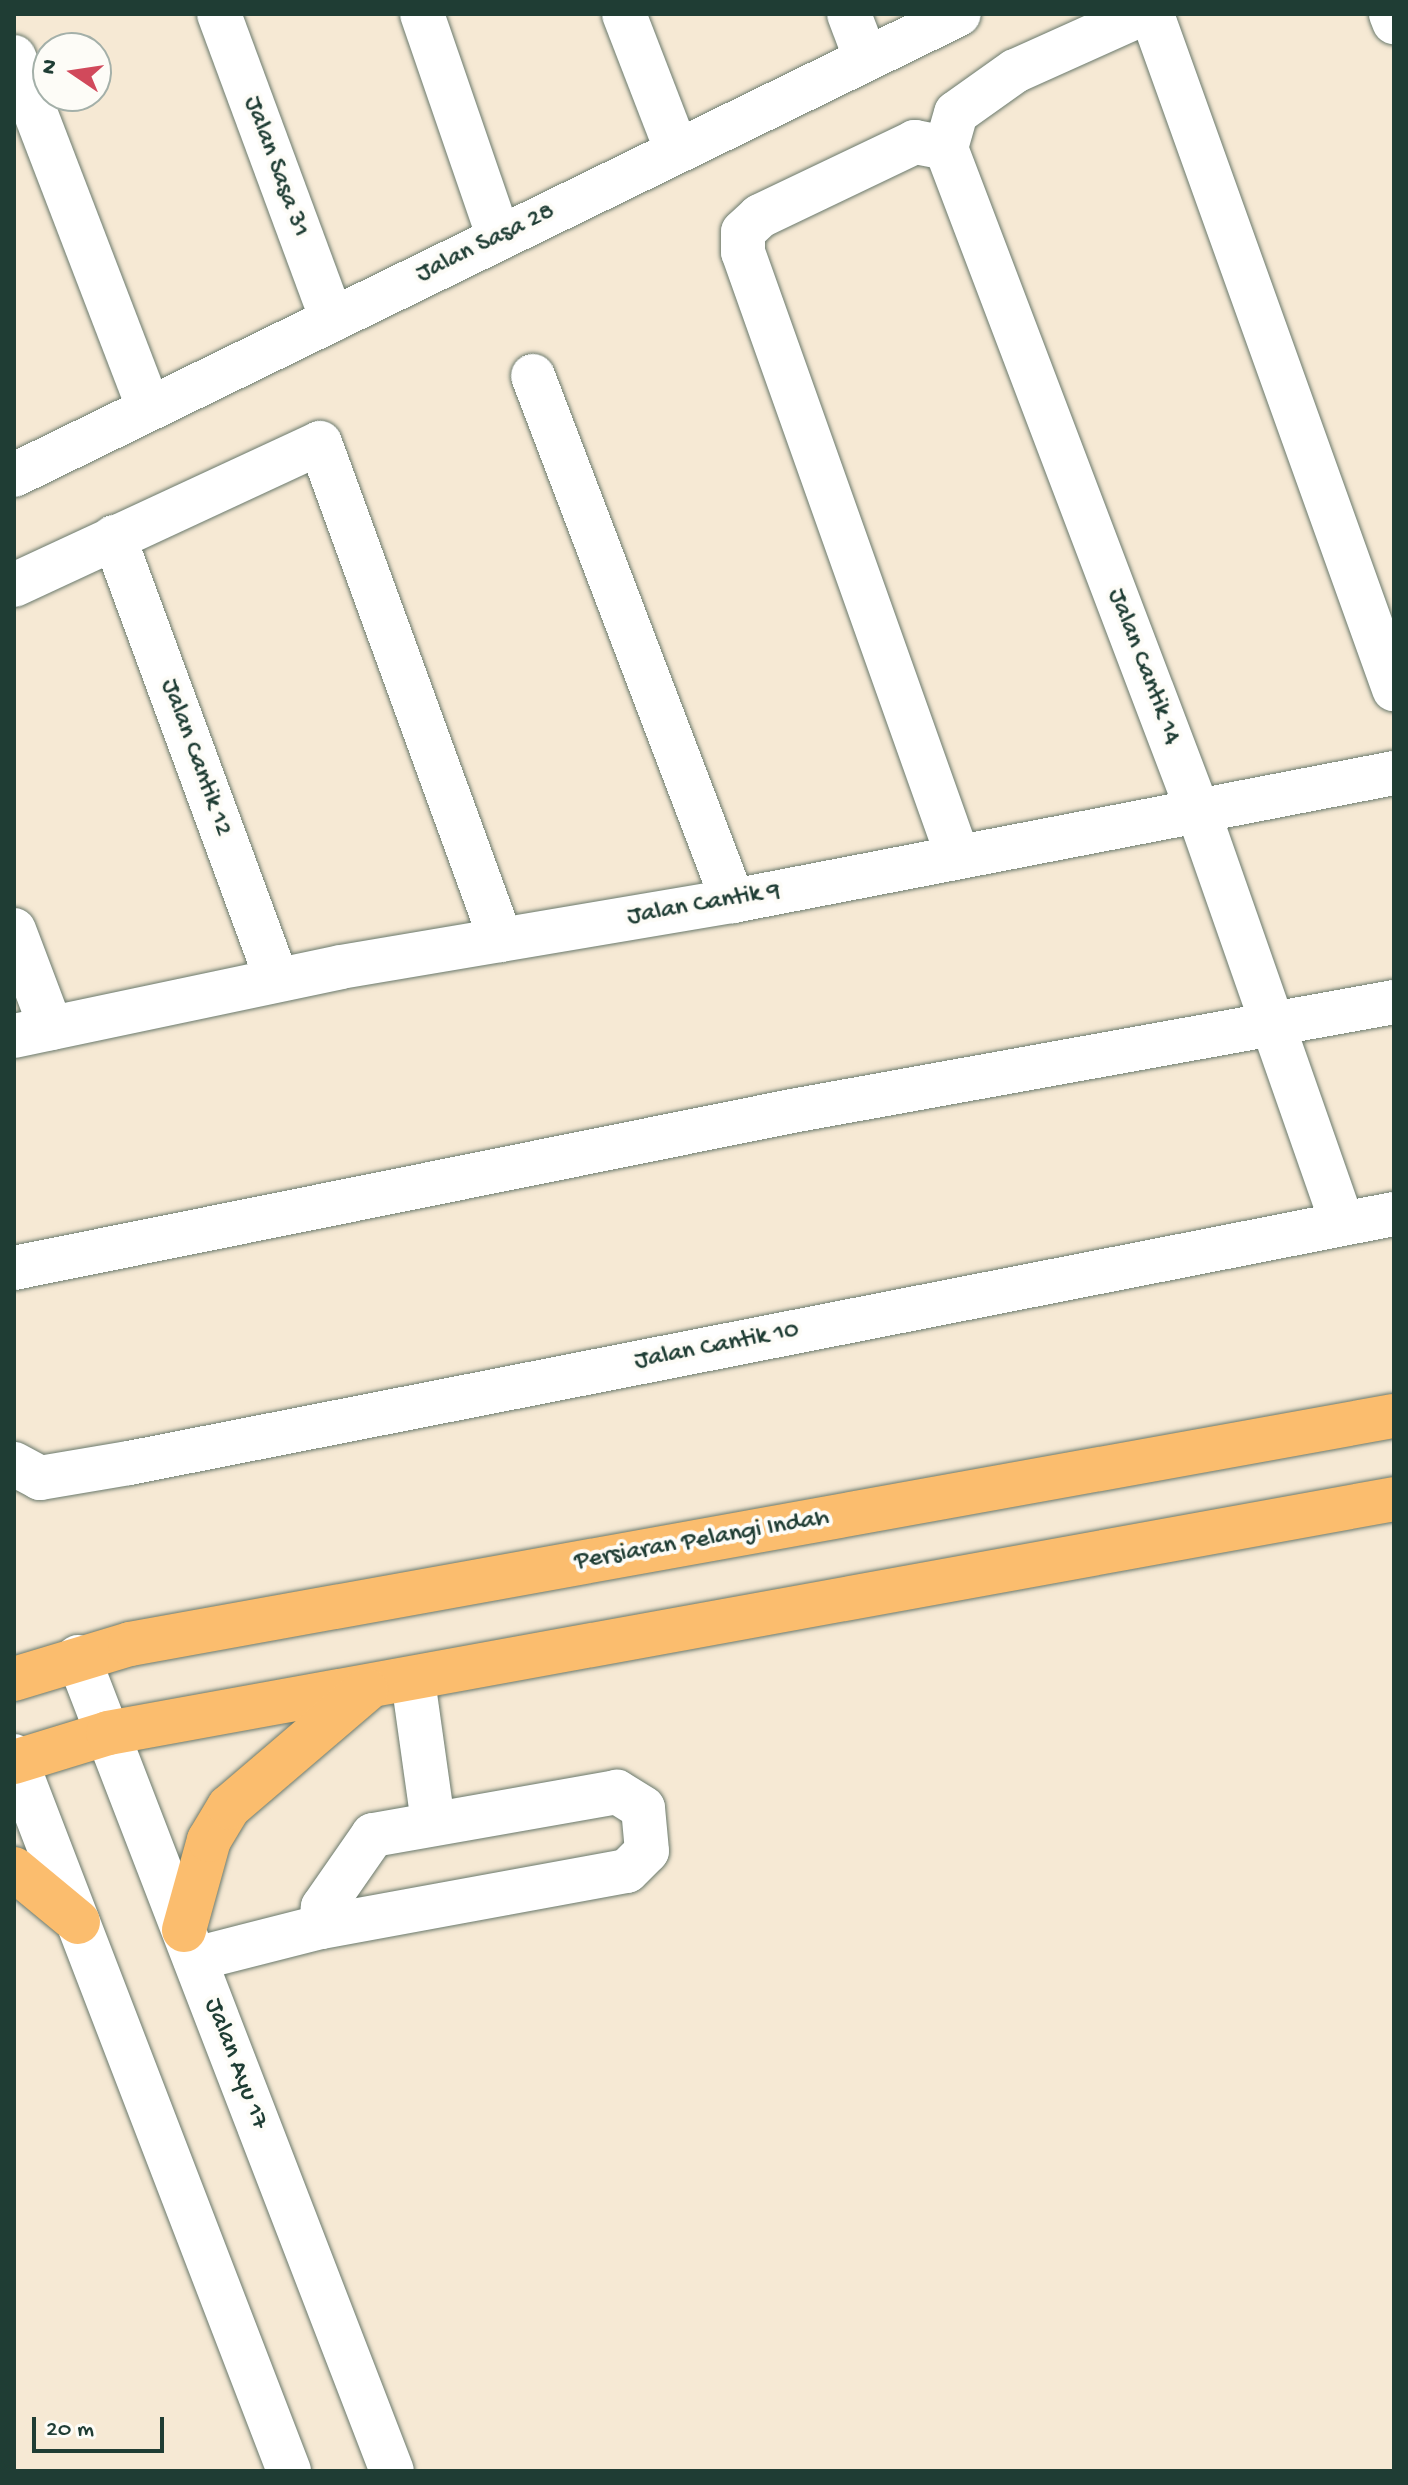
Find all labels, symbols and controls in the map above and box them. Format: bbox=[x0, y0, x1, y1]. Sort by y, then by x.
north arrow bbox=[32, 32, 112, 112]
text: N bbox=[36, 57, 65, 77]
street label: Jalan Sasa 31 bbox=[235, 92, 315, 242]
street label: Jalan Sasa 28 bbox=[412, 197, 560, 291]
street label: Jalan Cantik 14 bbox=[1099, 585, 1187, 749]
street label: Jalan Cantik 12 bbox=[152, 675, 238, 841]
street label: Jalan Cantik 9 bbox=[625, 876, 783, 934]
street label: Jalan Cantik 10 bbox=[632, 1316, 802, 1378]
street label: Persiaran Pelangi Indah bbox=[572, 1503, 832, 1579]
street label: Jalan Ayu 17 bbox=[196, 1994, 274, 2134]
scale bar bbox=[36, 2401, 168, 2451]
text: 20 m bbox=[46, 2416, 94, 2445]

